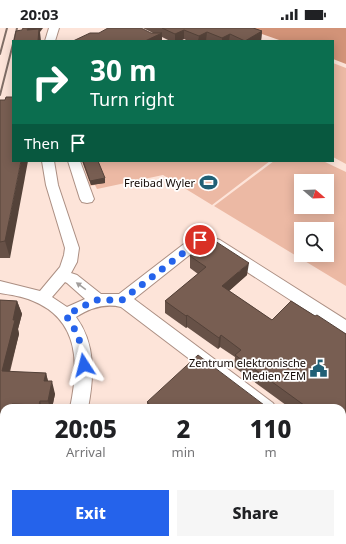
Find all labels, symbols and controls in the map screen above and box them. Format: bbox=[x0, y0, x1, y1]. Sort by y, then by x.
text: 20:03 bbox=[20, 4, 59, 24]
text: 30 m bbox=[90, 51, 157, 89]
icon: right bbox=[24, 56, 76, 108]
text: Turn right bbox=[90, 87, 174, 111]
icon: arrive bbox=[67, 132, 89, 154]
text: Then bbox=[24, 133, 59, 153]
sports icon: Freibad Wyler bbox=[198, 173, 218, 193]
north arrow bbox=[294, 174, 334, 214]
map controls bbox=[294, 174, 334, 262]
place label: Freibad Wyler bbox=[124, 175, 195, 190]
button: search bbox=[294, 222, 334, 262]
pin bbox=[183, 223, 217, 257]
icon: arrive bbox=[189, 229, 211, 251]
one-way arrow bbox=[75, 282, 86, 290]
position arrow bbox=[63, 344, 105, 386]
place label: Zentrum elektronische Medien ZEM bbox=[189, 355, 306, 383]
public building icon: Zentrum elektronische Medien ZEM bbox=[309, 359, 329, 379]
text: 20:05 bbox=[55, 412, 117, 445]
text: 2 bbox=[176, 412, 190, 445]
text: 110 bbox=[250, 412, 291, 445]
text: Arrival bbox=[66, 443, 106, 461]
text: min bbox=[172, 443, 195, 461]
text: m bbox=[264, 443, 277, 461]
button: Exit bbox=[12, 490, 169, 536]
button: Share bbox=[177, 490, 334, 536]

